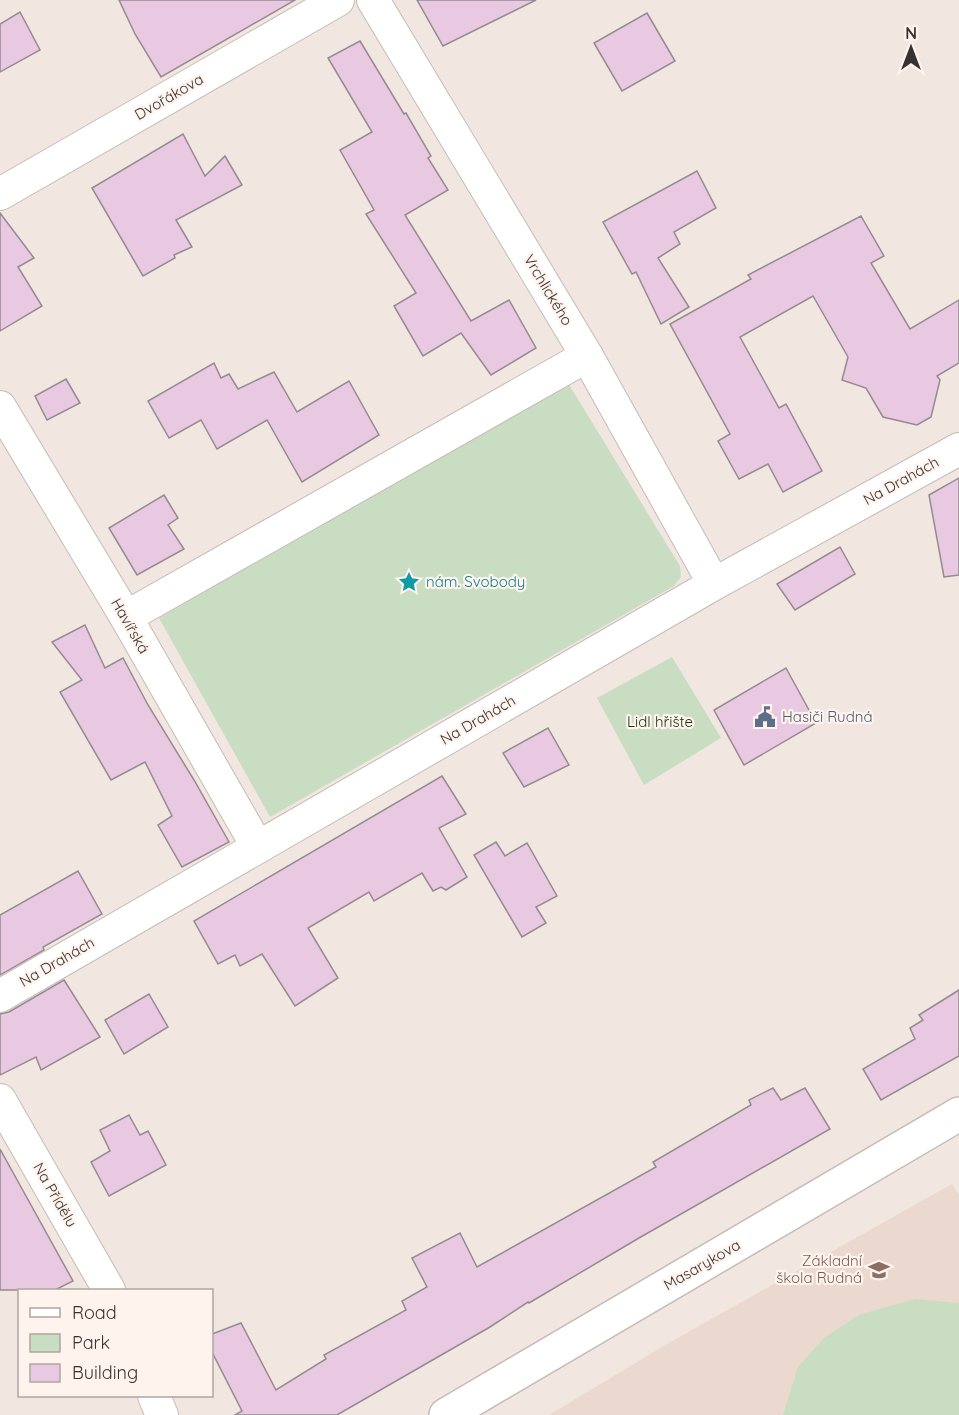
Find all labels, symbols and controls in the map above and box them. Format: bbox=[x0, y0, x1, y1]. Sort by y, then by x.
north arrow bbox=[881, 18, 941, 78]
text: N bbox=[905, 23, 917, 43]
street label: Dvořákova bbox=[131, 69, 207, 124]
street label: Vrchlického bbox=[520, 251, 577, 329]
street label: Na Drahách bbox=[860, 452, 942, 509]
place icon: nám. Svobody bbox=[397, 570, 421, 594]
place label: nám. Svobody bbox=[426, 572, 525, 591]
street label: Havířská bbox=[107, 595, 154, 657]
street label: Na Drahách bbox=[437, 690, 519, 749]
public building icon: Hasiči Rudná bbox=[753, 705, 777, 729]
place label: Hasiči Rudná bbox=[782, 707, 873, 726]
park label: Lidl hřište bbox=[627, 712, 693, 731]
street label: Na Drahách bbox=[16, 932, 98, 991]
street label: Na Přídělu bbox=[29, 1159, 82, 1230]
street label: Masarykova bbox=[660, 1235, 744, 1294]
place label: Základní škola Rudná bbox=[776, 1251, 863, 1287]
school or university icon: Základní škola Rudná bbox=[867, 1258, 891, 1282]
legend bbox=[18, 1289, 213, 1397]
text: Road bbox=[72, 1301, 117, 1324]
text: Park bbox=[72, 1331, 110, 1354]
text: Building bbox=[72, 1361, 138, 1384]

